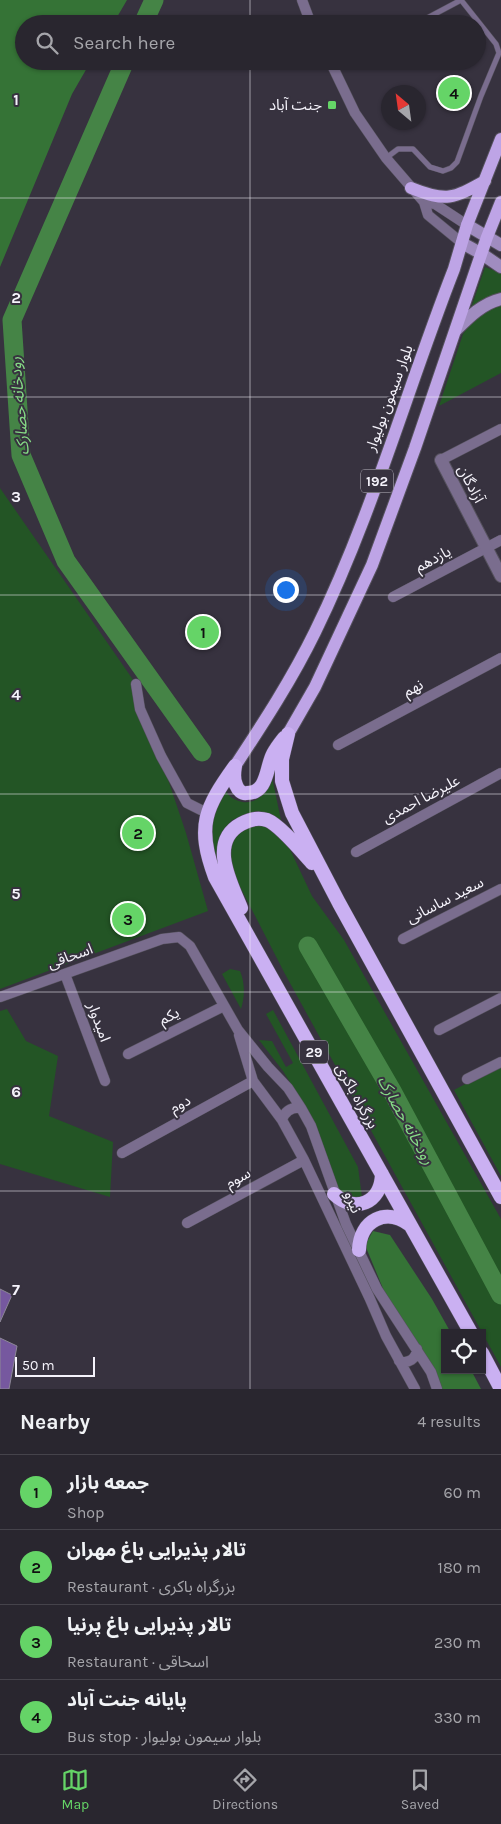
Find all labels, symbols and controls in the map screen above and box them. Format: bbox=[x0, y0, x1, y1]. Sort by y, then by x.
search box bbox=[15, 15, 486, 70]
icon: search bbox=[33, 29, 61, 57]
text: Search here bbox=[73, 32, 175, 54]
pin: 4 bbox=[438, 74, 470, 112]
north arrow bbox=[381, 85, 426, 130]
text: 1 bbox=[13, 90, 19, 109]
place label: جنت آباد bbox=[269, 96, 322, 114]
marker: جنت آباد bbox=[326, 99, 338, 111]
text: 2 bbox=[11, 288, 21, 307]
street label: بلوار سیمون بولیوار bbox=[361, 342, 417, 455]
water label: رودخانه حصارک bbox=[5, 356, 33, 456]
street label: آزادگان bbox=[454, 462, 489, 507]
road number: 192 bbox=[361, 470, 393, 492]
text: 3 bbox=[11, 487, 21, 506]
street label: یازدهم bbox=[412, 542, 455, 578]
your location bbox=[273, 577, 299, 603]
pin: 1 bbox=[187, 613, 219, 651]
street label: نهم bbox=[400, 675, 427, 702]
text: 4 bbox=[11, 685, 21, 704]
street label: علیرضا احمدی bbox=[379, 771, 463, 827]
pin: 2 bbox=[122, 814, 154, 852]
street label: سعید ساسانی bbox=[403, 873, 487, 927]
text: 5 bbox=[11, 884, 21, 903]
pin: 3 bbox=[112, 900, 144, 938]
street label: اسحاقی bbox=[45, 940, 95, 972]
street label: امیدوار bbox=[83, 999, 114, 1044]
street label: یکم bbox=[156, 1003, 183, 1030]
road number: 29 bbox=[300, 1040, 328, 1064]
street label: بزرگراه باکری bbox=[332, 1060, 382, 1132]
water label: رودخانه حصارک bbox=[374, 1072, 438, 1168]
text: 6 bbox=[11, 1082, 21, 1101]
street label: دوم bbox=[166, 1091, 195, 1119]
street label: سوم bbox=[222, 1164, 255, 1194]
street label: نیرو bbox=[341, 1188, 365, 1216]
text: 7 bbox=[12, 1280, 20, 1299]
map controls bbox=[441, 1329, 486, 1374]
button: locate bbox=[441, 1329, 486, 1374]
scale bar bbox=[15, 1354, 95, 1377]
text: 50 m bbox=[22, 1357, 55, 1374]
text: Nearby bbox=[20, 1410, 90, 1434]
text: 4 results bbox=[417, 1412, 481, 1431]
text: جمعه بازار bbox=[67, 1472, 149, 1494]
text: 1 bbox=[33, 1483, 39, 1502]
text: 60 m bbox=[444, 1483, 481, 1502]
text: Shop bbox=[67, 1503, 104, 1522]
text: تالار پذیرایی باغ مهران bbox=[67, 1539, 246, 1561]
text: 2 bbox=[31, 1558, 41, 1577]
text: 180 m bbox=[438, 1558, 481, 1577]
text: Restaurant · بزرگراه باکری bbox=[67, 1577, 235, 1596]
text: تالار پذیرایی باغ پرنیا bbox=[67, 1614, 231, 1636]
text: 3 bbox=[31, 1633, 41, 1652]
text: 230 m bbox=[434, 1633, 481, 1652]
text: Restaurant · اسحاقی bbox=[67, 1652, 209, 1671]
text: پایانه جنت آباد bbox=[67, 1689, 187, 1711]
text: 4 bbox=[31, 1708, 41, 1727]
text: 330 m bbox=[434, 1708, 481, 1727]
text: Bus stop · بلوار سیمون بولیوار bbox=[67, 1727, 261, 1746]
tab: Map bbox=[61, 1766, 89, 1813]
tab: Directions bbox=[212, 1766, 278, 1813]
tab: Saved bbox=[401, 1766, 440, 1813]

